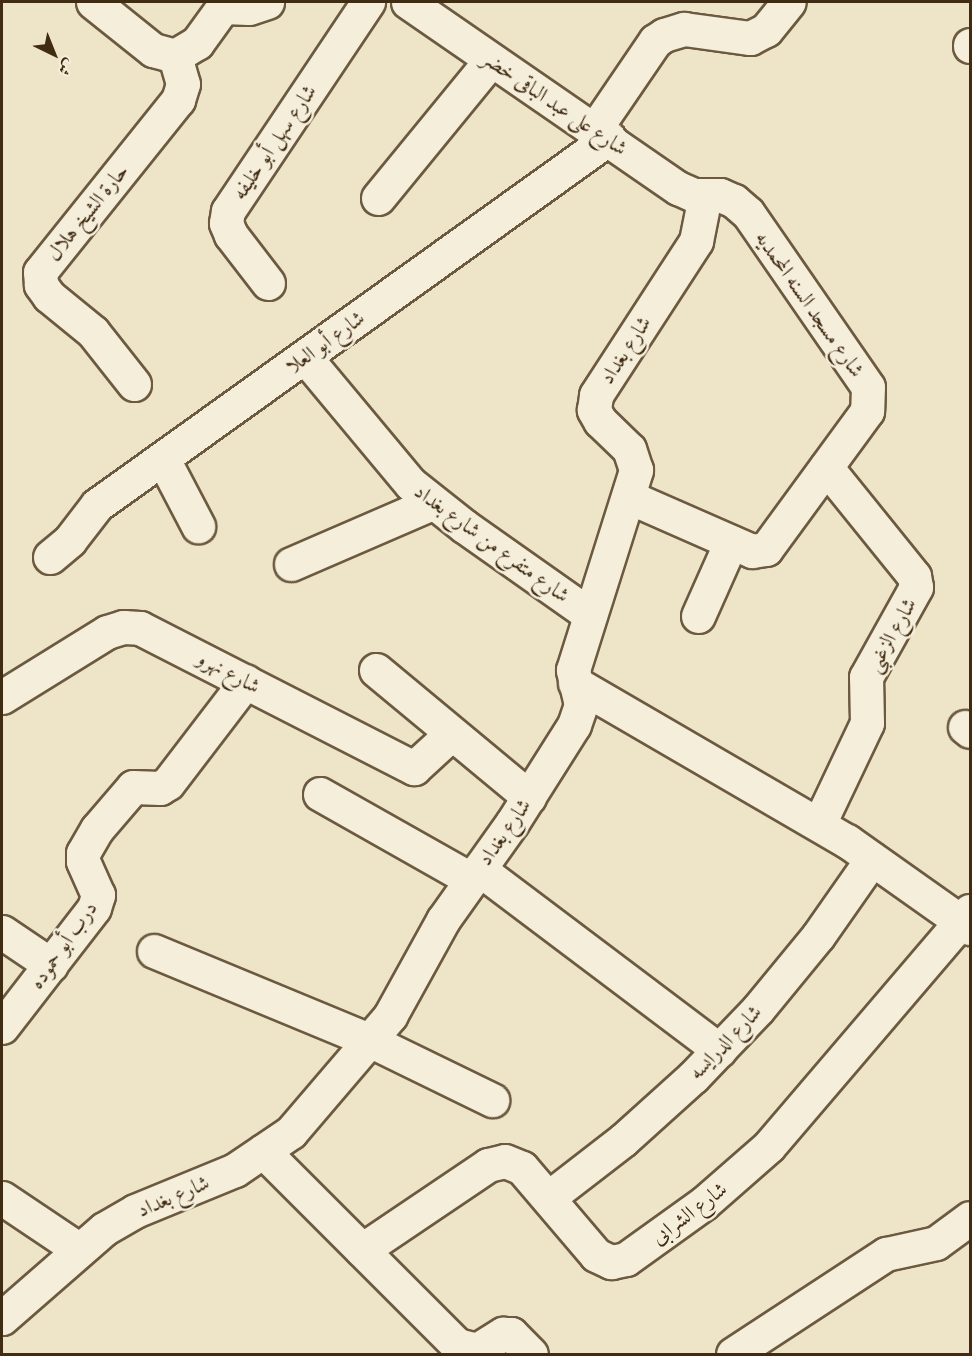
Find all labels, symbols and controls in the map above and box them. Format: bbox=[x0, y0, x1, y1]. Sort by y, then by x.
north arrow bbox=[24, 24, 84, 84]
street label: شارع على عبد الباقى خضر bbox=[478, 45, 632, 161]
text: ش bbox=[53, 54, 80, 81]
street label: شارع سهل أبو خليفه bbox=[226, 80, 322, 204]
street label: حارة الشيخ هلال bbox=[40, 158, 134, 266]
street label: شارع مسجد السنه المحمديه bbox=[750, 226, 870, 382]
street label: شارع أبو العلا bbox=[281, 305, 369, 379]
street label: شارع بغداد bbox=[594, 311, 656, 389]
street label: شارع متفرع من شارع بغداد bbox=[409, 478, 575, 608]
street label: شارع الزغبى bbox=[860, 593, 922, 677]
street label: شارع نهرو bbox=[193, 645, 265, 699]
street label: شارع بغداد bbox=[472, 794, 536, 870]
street label: درب أبو حموده bbox=[24, 896, 102, 994]
street label: شارع الدرايسه bbox=[683, 999, 767, 1085]
street label: شارع بغداد bbox=[133, 1170, 213, 1222]
street label: شارع الشرابى bbox=[646, 1176, 732, 1250]

